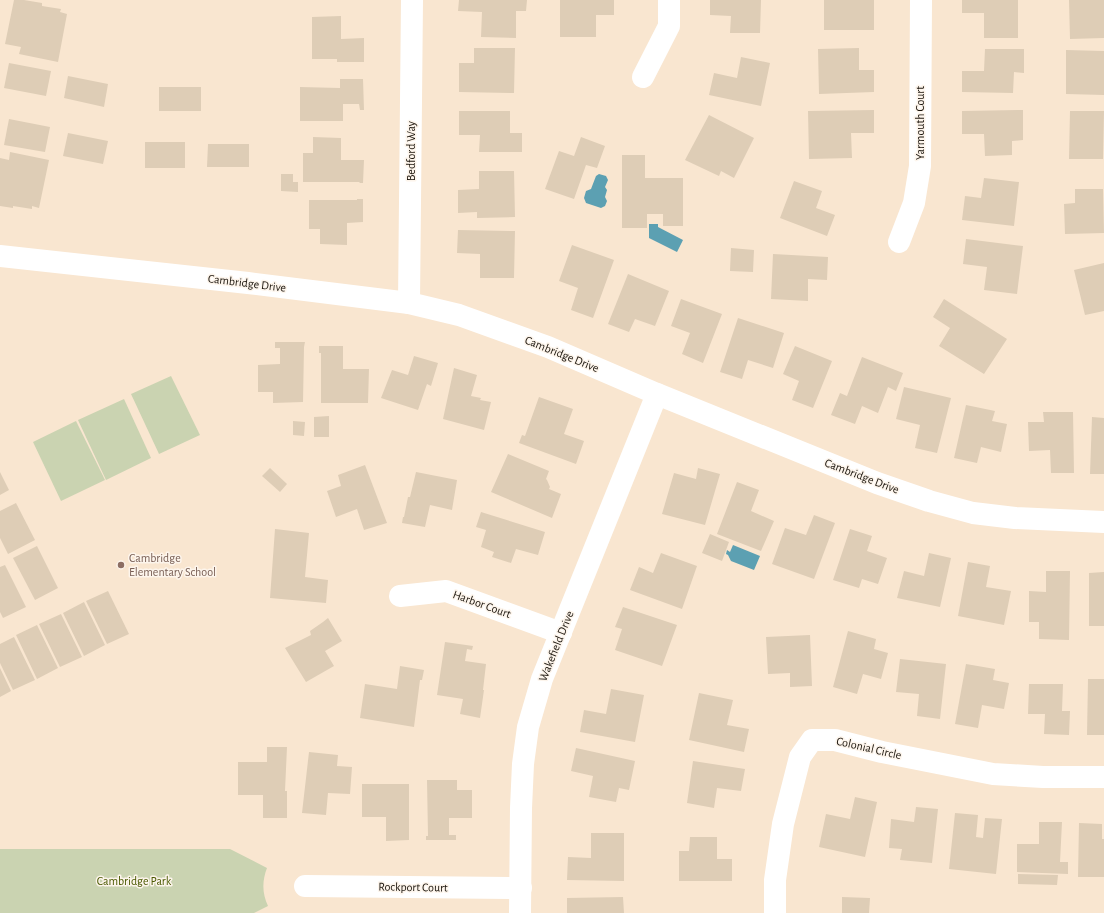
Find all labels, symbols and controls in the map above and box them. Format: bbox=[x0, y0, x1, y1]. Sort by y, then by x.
street label: Yarmouth Court bbox=[914, 86, 926, 160]
street label: Bedford Way bbox=[405, 121, 418, 181]
street label: Cambridge Drive bbox=[207, 272, 287, 294]
street label: Cambridge Drive bbox=[523, 334, 601, 374]
street label: Cambridge Drive bbox=[823, 456, 901, 496]
place label: Cambridge Elementary School bbox=[129, 552, 216, 579]
marker: Cambridge Elementary School bbox=[116, 560, 126, 570]
street label: Harbor Court bbox=[451, 588, 513, 620]
street label: Wakefield Drive bbox=[536, 609, 576, 683]
street label: Colonial Circle bbox=[835, 735, 903, 761]
park label: Cambridge Park bbox=[97, 875, 172, 887]
street label: Rockport Court bbox=[378, 880, 448, 894]

